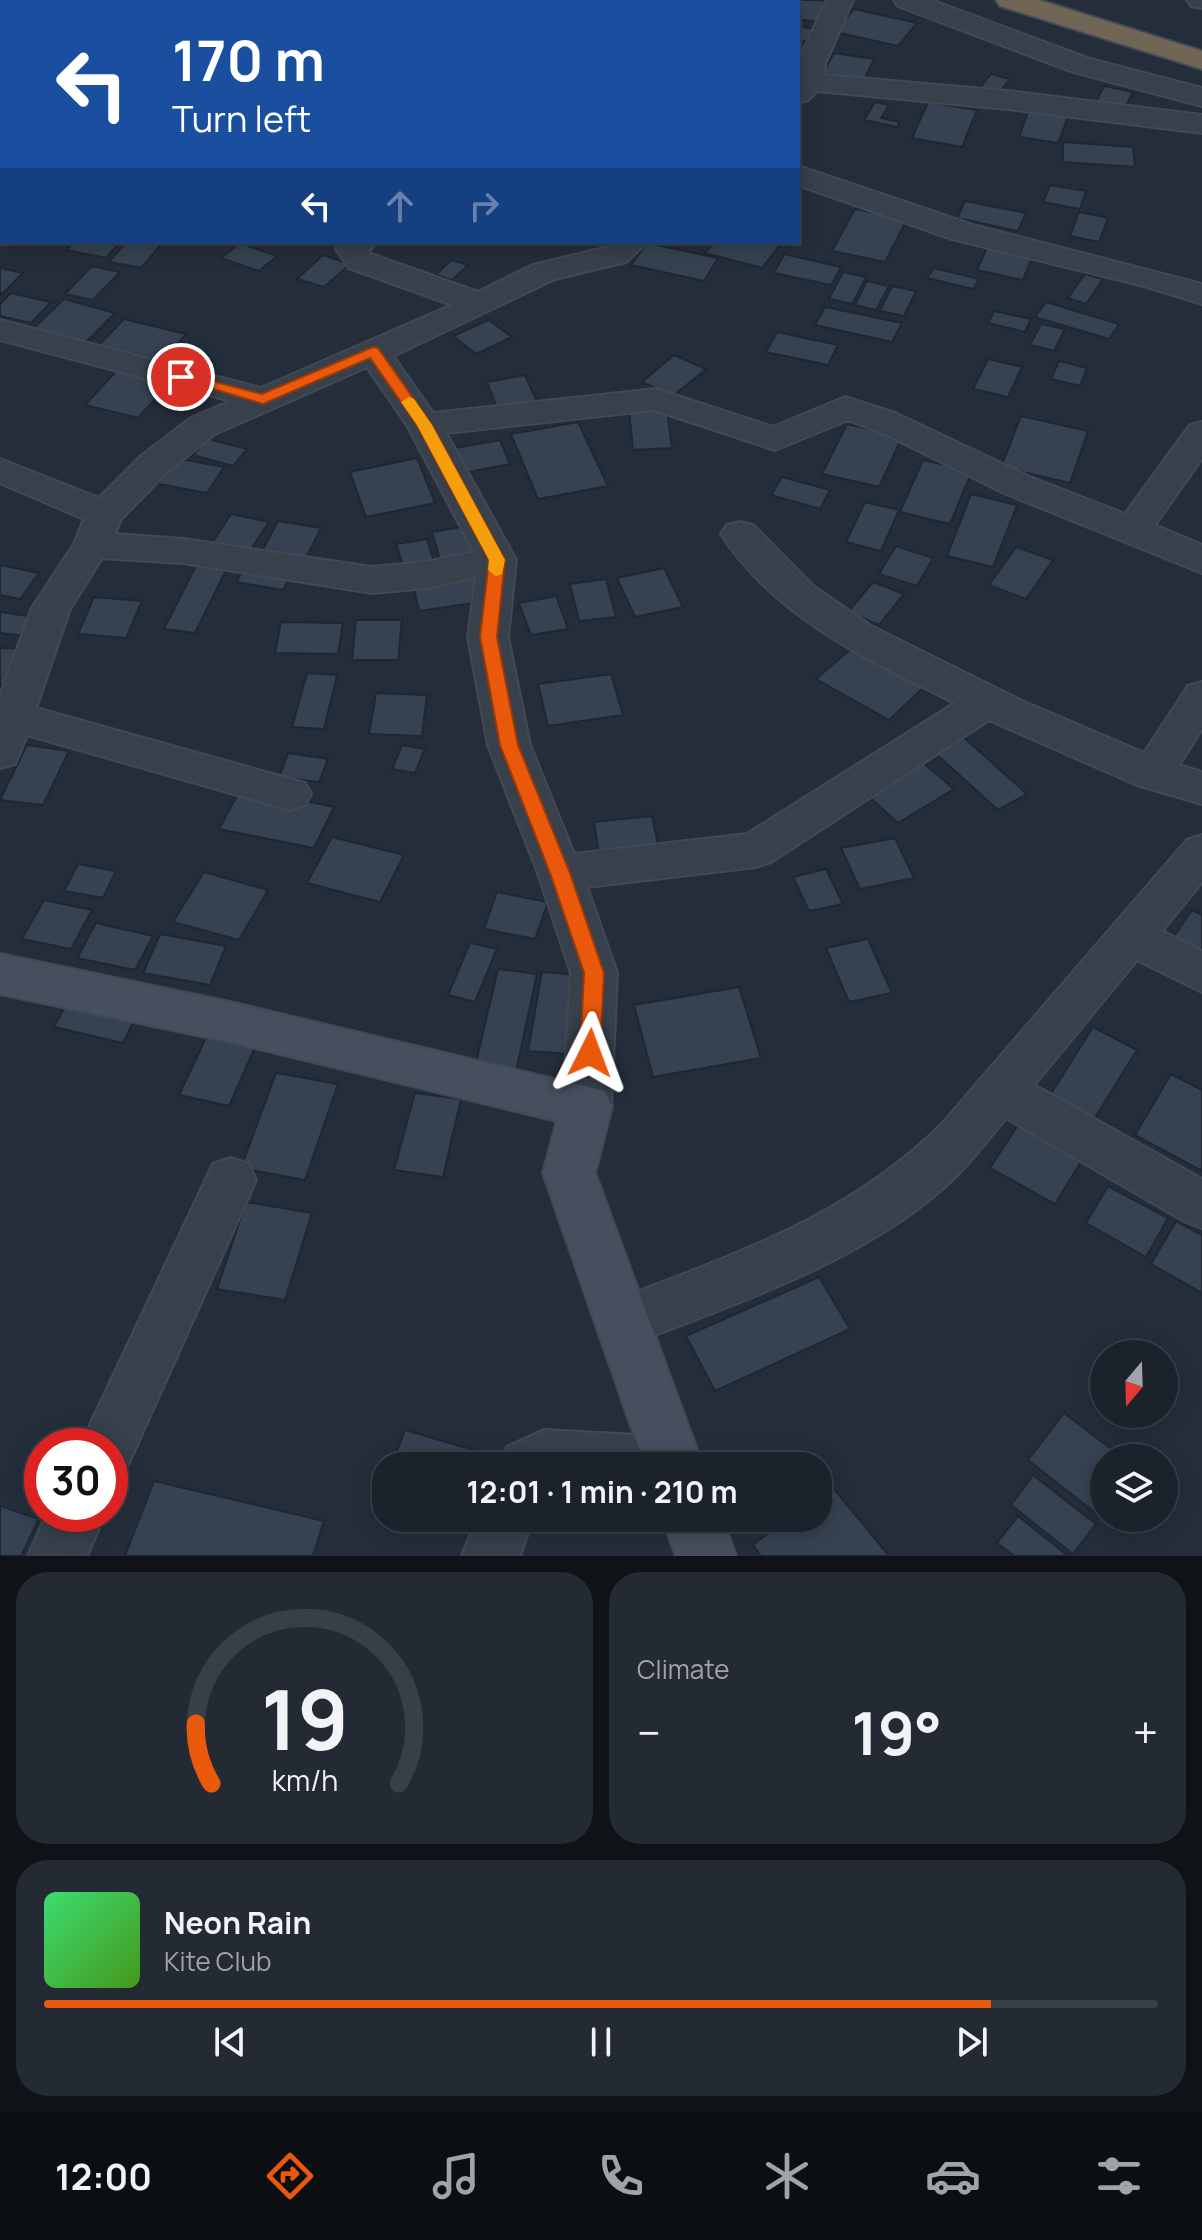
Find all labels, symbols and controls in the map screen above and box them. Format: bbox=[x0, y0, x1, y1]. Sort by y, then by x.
text: 170 m bbox=[172, 21, 325, 98]
icon: left bbox=[40, 32, 144, 136]
text: Turn left bbox=[172, 94, 311, 143]
icon: left bbox=[294, 184, 338, 228]
icon: ahead bbox=[378, 184, 422, 228]
icon: right bbox=[462, 184, 506, 228]
pin bbox=[147, 343, 215, 411]
icon: arrive bbox=[159, 355, 203, 399]
position arrow bbox=[548, 1011, 632, 1095]
north arrow bbox=[1090, 1340, 1178, 1428]
map controls bbox=[1090, 1340, 1178, 1532]
speed limit sign: 30 bbox=[24, 1428, 128, 1532]
button: layers bbox=[1090, 1444, 1178, 1532]
text: 12:01 · 1 min · 210 m bbox=[466, 1471, 738, 1512]
text: Climate bbox=[637, 1651, 729, 1687]
text: 19 bbox=[260, 1661, 349, 1775]
text: 19° bbox=[851, 1691, 942, 1773]
text: − bbox=[637, 1702, 661, 1762]
text: + bbox=[1133, 1702, 1158, 1762]
text: km/h bbox=[271, 1761, 338, 1800]
text: Neon Rain bbox=[164, 1902, 311, 1943]
text: Kite Club bbox=[164, 1943, 271, 1979]
icon: previous bbox=[208, 2020, 252, 2064]
icon: pause bbox=[579, 2020, 623, 2064]
icon: next bbox=[950, 2020, 994, 2064]
icon: directions bbox=[262, 2148, 318, 2204]
icon: music bbox=[428, 2148, 484, 2204]
icon: phone bbox=[593, 2148, 649, 2204]
icon: climate bbox=[759, 2148, 815, 2204]
icon: car bbox=[925, 2148, 981, 2204]
icon: filters bbox=[1091, 2148, 1147, 2204]
text: 12:00 bbox=[55, 2152, 152, 2201]

